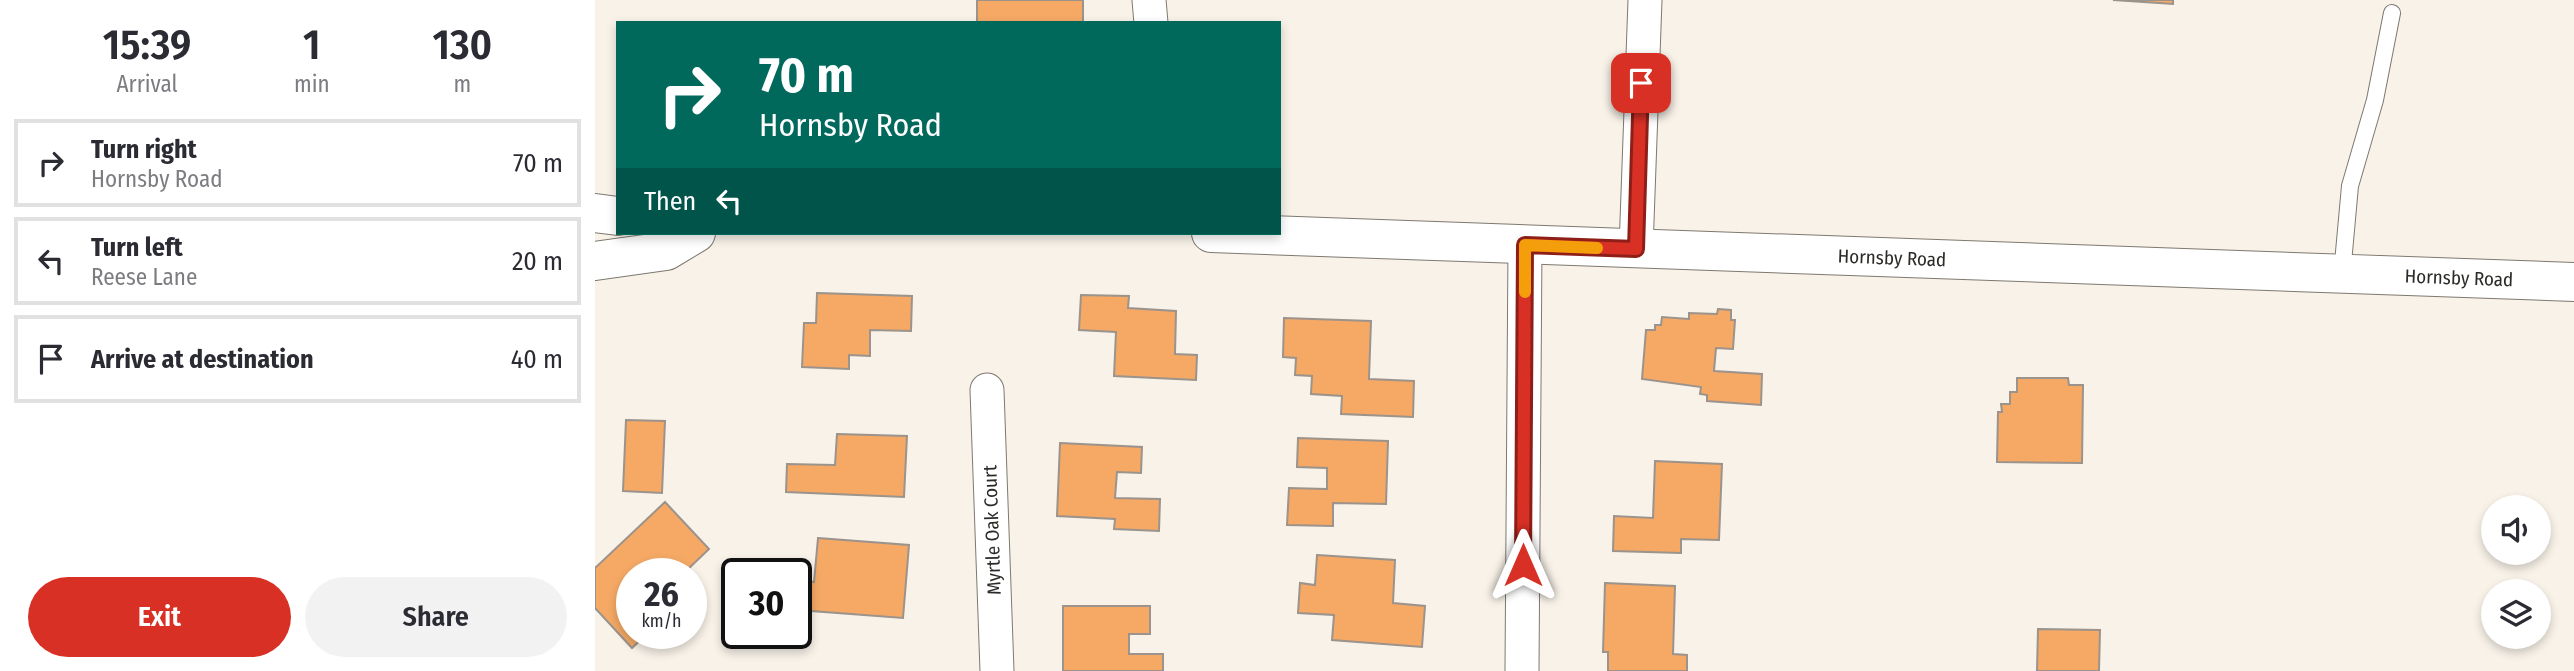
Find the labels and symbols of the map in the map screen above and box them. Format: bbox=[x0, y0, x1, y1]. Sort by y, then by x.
pin bbox=[1611, 53, 1671, 113]
street label: Hornsby Road bbox=[1837, 245, 1947, 271]
street label: Hornsby Road bbox=[2404, 265, 2514, 291]
street label: Myrtle Oak Court bbox=[978, 464, 1006, 595]
position arrow bbox=[1486, 528, 1560, 602]
speed limit sign: 30 bbox=[721, 558, 812, 649]

